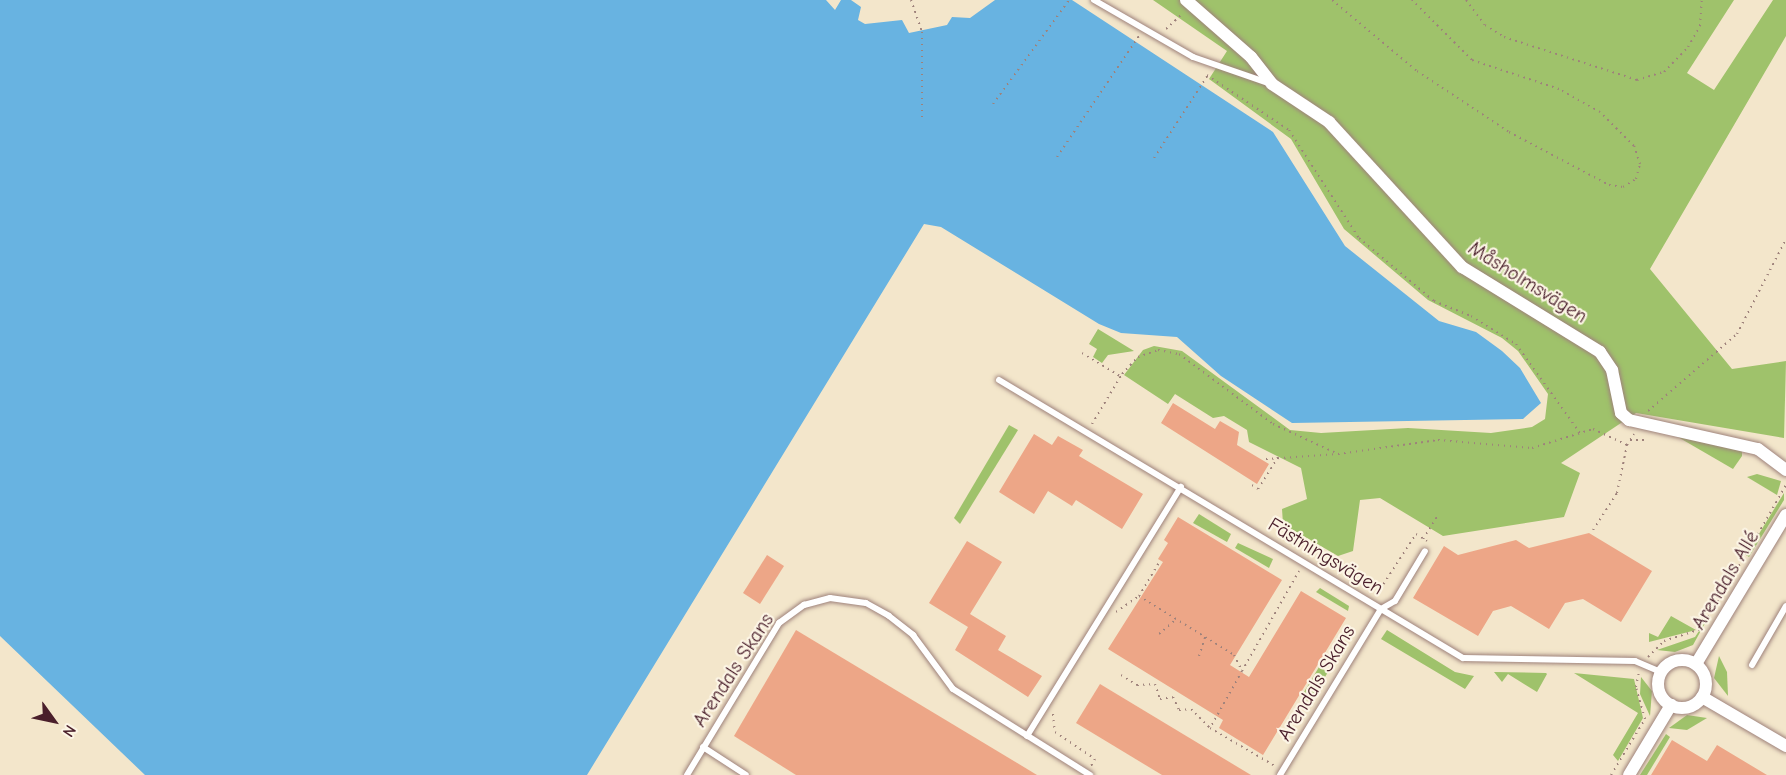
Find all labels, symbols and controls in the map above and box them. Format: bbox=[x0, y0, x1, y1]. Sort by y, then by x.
street label: Måsholmsvägen bbox=[1464, 236, 1592, 328]
street label: Fästningsvägen bbox=[1264, 512, 1388, 600]
street label: Arendals Allé bbox=[1686, 526, 1764, 634]
street label: Arendals Skans bbox=[687, 609, 779, 731]
street label: Arendals Skans bbox=[1272, 621, 1360, 745]
north arrow bbox=[24, 691, 84, 751]
text: N bbox=[59, 722, 79, 740]

